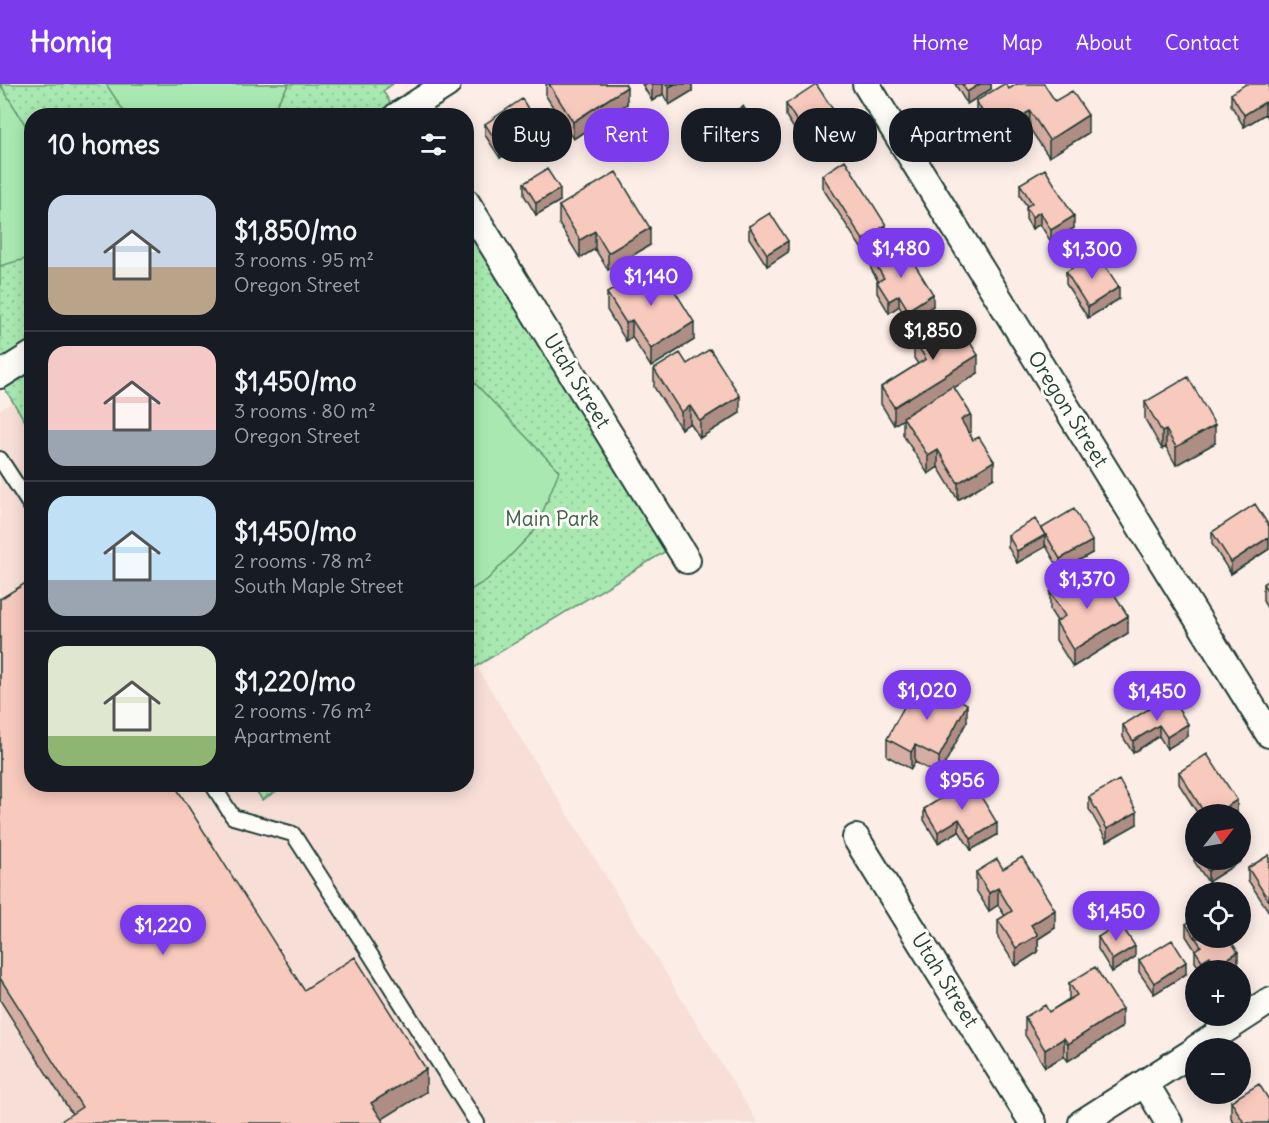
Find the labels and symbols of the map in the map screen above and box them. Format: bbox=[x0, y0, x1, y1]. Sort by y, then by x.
pin: $1,480 bbox=[852, 228, 950, 279]
pin: $1,300 bbox=[1043, 229, 1141, 280]
pin: $1,140 bbox=[602, 256, 700, 307]
pin: $1,850 bbox=[884, 310, 982, 361]
street label: Utah Street bbox=[538, 328, 617, 433]
street label: Oregon Street bbox=[1022, 346, 1115, 472]
park label: Main Park bbox=[505, 505, 599, 532]
pin: $1,370 bbox=[1038, 559, 1136, 610]
pin: $1,020 bbox=[878, 670, 976, 721]
pin: $1,450 bbox=[1108, 671, 1206, 722]
pin: $956 bbox=[926, 760, 998, 811]
north arrow bbox=[1185, 804, 1251, 870]
pin: $1,450 bbox=[1067, 891, 1165, 942]
pin: $1,220 bbox=[114, 905, 212, 956]
street label: Utah Street bbox=[906, 927, 985, 1032]

